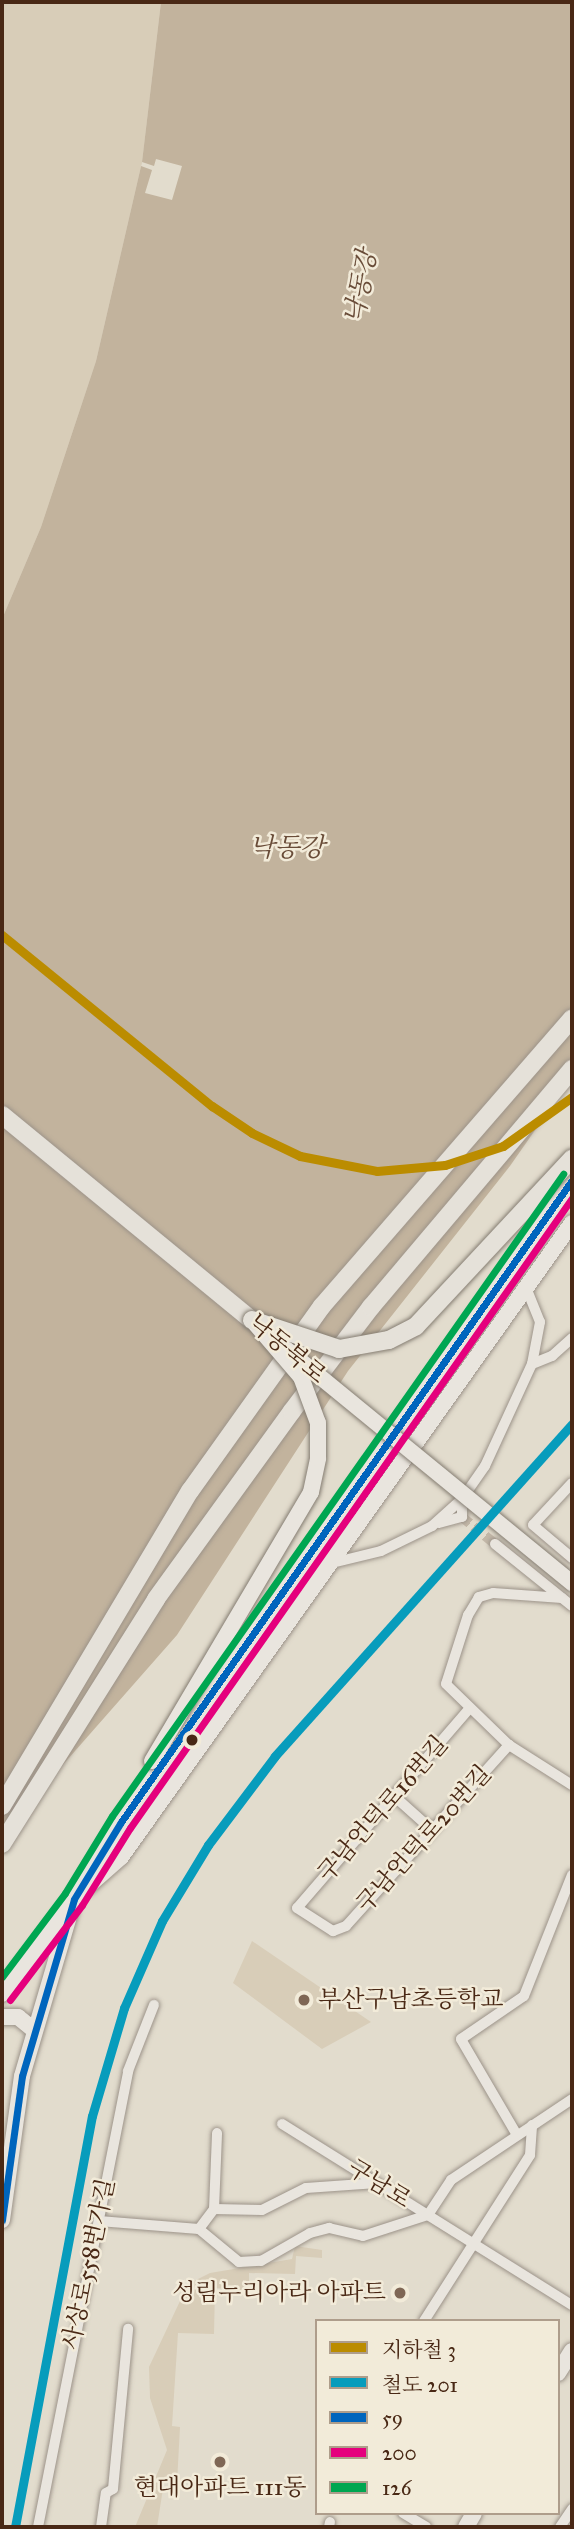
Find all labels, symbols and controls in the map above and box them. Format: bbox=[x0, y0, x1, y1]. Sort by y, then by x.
water label: 낙동강 bbox=[338, 247, 384, 327]
water label: 낙동강 bbox=[249, 832, 325, 864]
street label: 낙동북로 bbox=[242, 1308, 332, 1390]
street label: 구남언덕로16번길 bbox=[312, 1730, 454, 1888]
unlabelled marker bbox=[185, 1733, 199, 1747]
street label: 구남언덕로20번길 bbox=[350, 1759, 498, 1919]
place label: 부산구남초등학교 bbox=[318, 1986, 503, 2014]
marker: 부산구남초등학교 bbox=[296, 1992, 312, 2008]
street label: 구남로 bbox=[342, 2153, 416, 2215]
street label: 사상로558번가길 bbox=[57, 2176, 121, 2352]
place label: 성림누리아라 아파트 bbox=[172, 2279, 386, 2307]
marker: 성림누리아라 아파트 bbox=[392, 2285, 408, 2301]
legend bbox=[315, 2319, 560, 2515]
text: 지하철 3 bbox=[382, 2337, 456, 2363]
text: 철도 201 bbox=[382, 2372, 458, 2398]
text: 59 bbox=[382, 2405, 403, 2431]
text: 200 bbox=[382, 2440, 417, 2466]
marker: 현대아파트 111동 bbox=[212, 2454, 228, 2470]
place label: 현대아파트 111동 bbox=[134, 2474, 306, 2502]
text: 126 bbox=[382, 2475, 411, 2501]

